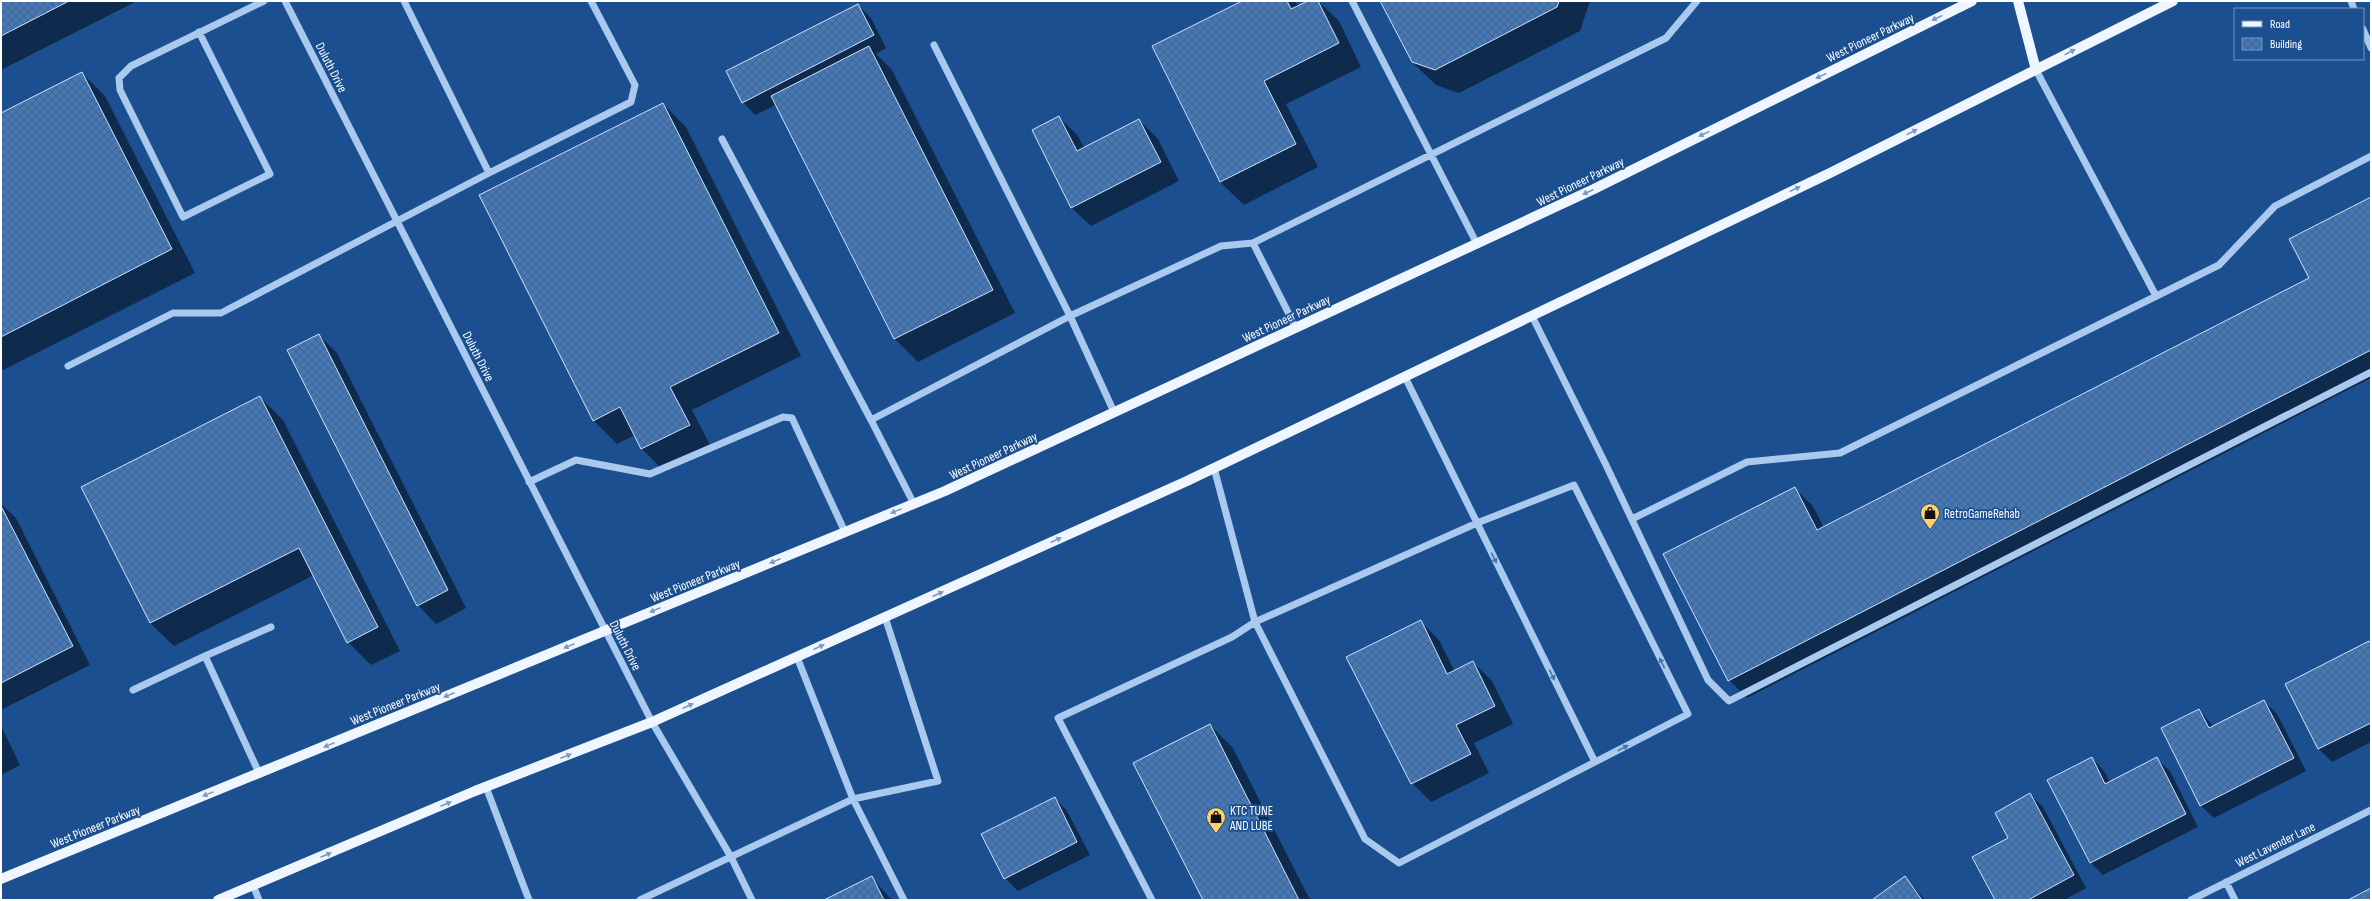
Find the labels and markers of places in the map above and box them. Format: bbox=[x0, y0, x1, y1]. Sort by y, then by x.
shop icon: RetroGameRehab bbox=[1919, 502, 1941, 530]
place label: RetroGameRehab bbox=[1944, 506, 2020, 522]
place label: KTC TUNE AND LUBE bbox=[1229, 803, 1273, 834]
shop icon: KTC TUNE AND LUBE bbox=[1205, 806, 1227, 834]

